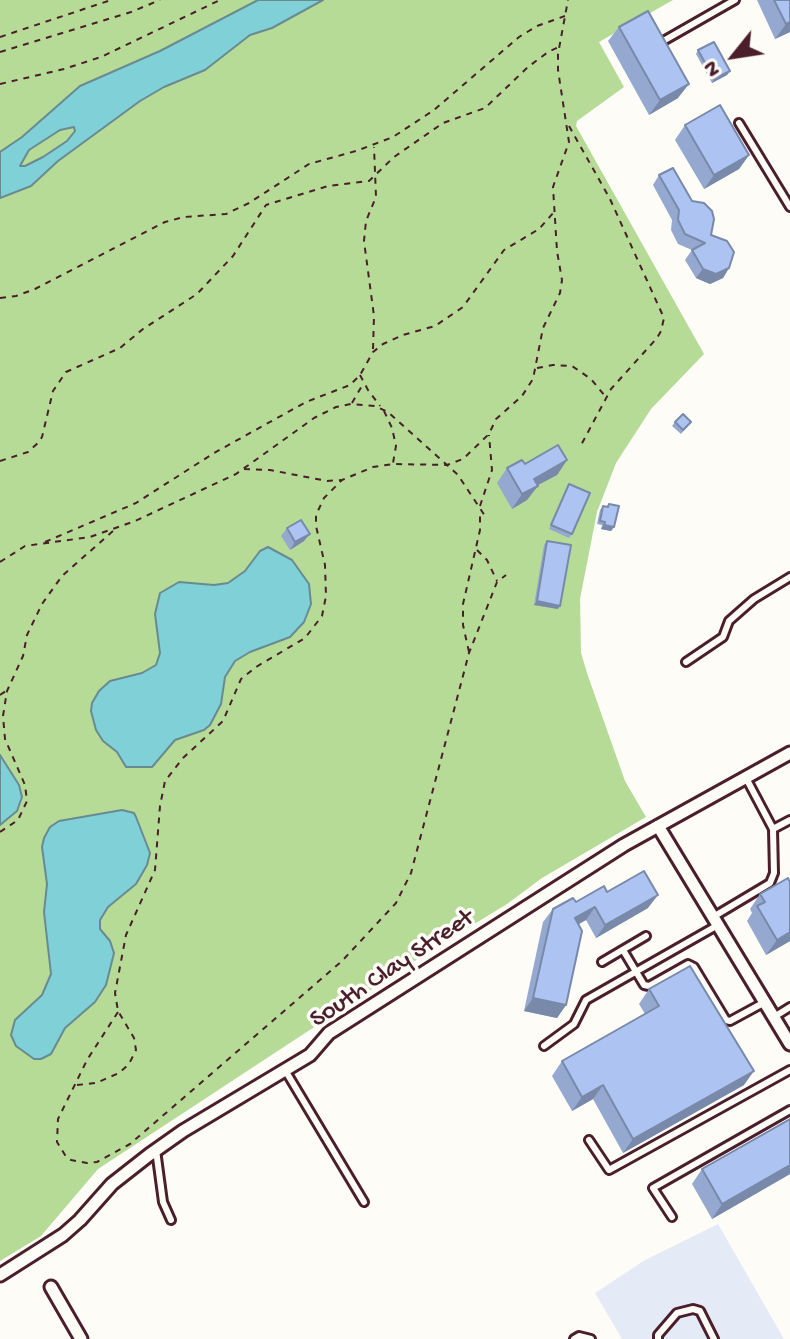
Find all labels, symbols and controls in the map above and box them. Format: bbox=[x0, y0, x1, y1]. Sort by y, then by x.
north arrow bbox=[694, 16, 774, 96]
text: N bbox=[698, 55, 728, 81]
street label: South Clay Street bbox=[305, 904, 481, 1036]

